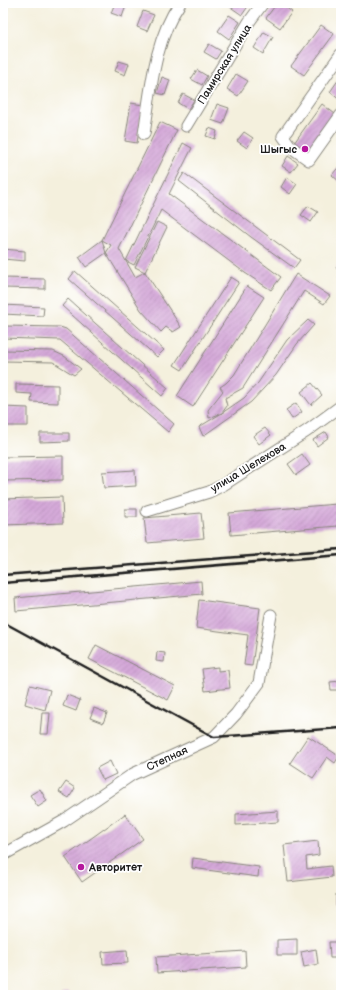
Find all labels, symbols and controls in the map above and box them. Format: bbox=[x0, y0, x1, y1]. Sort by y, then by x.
street label: Памирская улица bbox=[195, 22, 254, 106]
place label: Шыгыс bbox=[260, 143, 297, 156]
marker: Шыгыс bbox=[300, 144, 310, 154]
street label: улица Шелехова bbox=[208, 440, 289, 495]
street label: Степная bbox=[145, 743, 190, 774]
place label: Авторитет bbox=[88, 861, 143, 874]
marker: Авторитет bbox=[76, 862, 86, 872]

